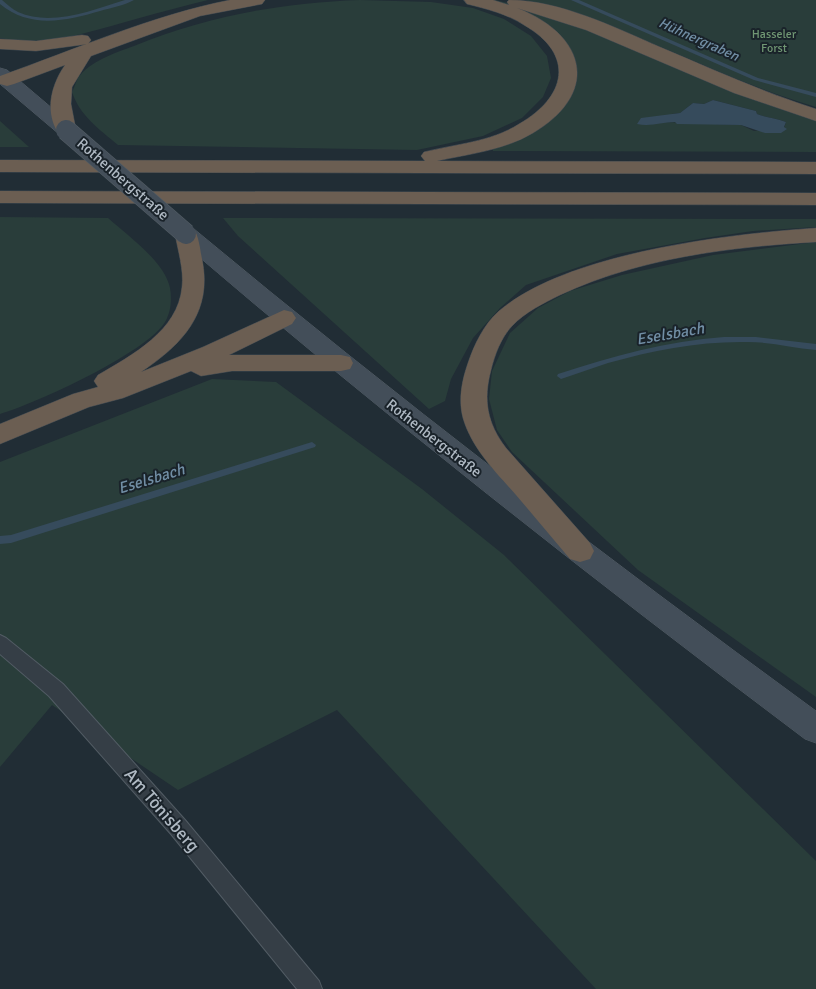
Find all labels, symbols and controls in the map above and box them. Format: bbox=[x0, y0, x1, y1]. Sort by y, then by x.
water label: Hühnergraben bbox=[656, 14, 742, 65]
park label: Hasseler Forst bbox=[752, 27, 797, 56]
street label: Rothenbergstraße bbox=[73, 134, 173, 224]
water label: Eselsbach bbox=[635, 318, 707, 350]
street label: Rothenbergstraße bbox=[383, 395, 485, 481]
water label: Eselsbach bbox=[116, 459, 188, 499]
street label: Am Tönisberg bbox=[120, 764, 204, 856]

